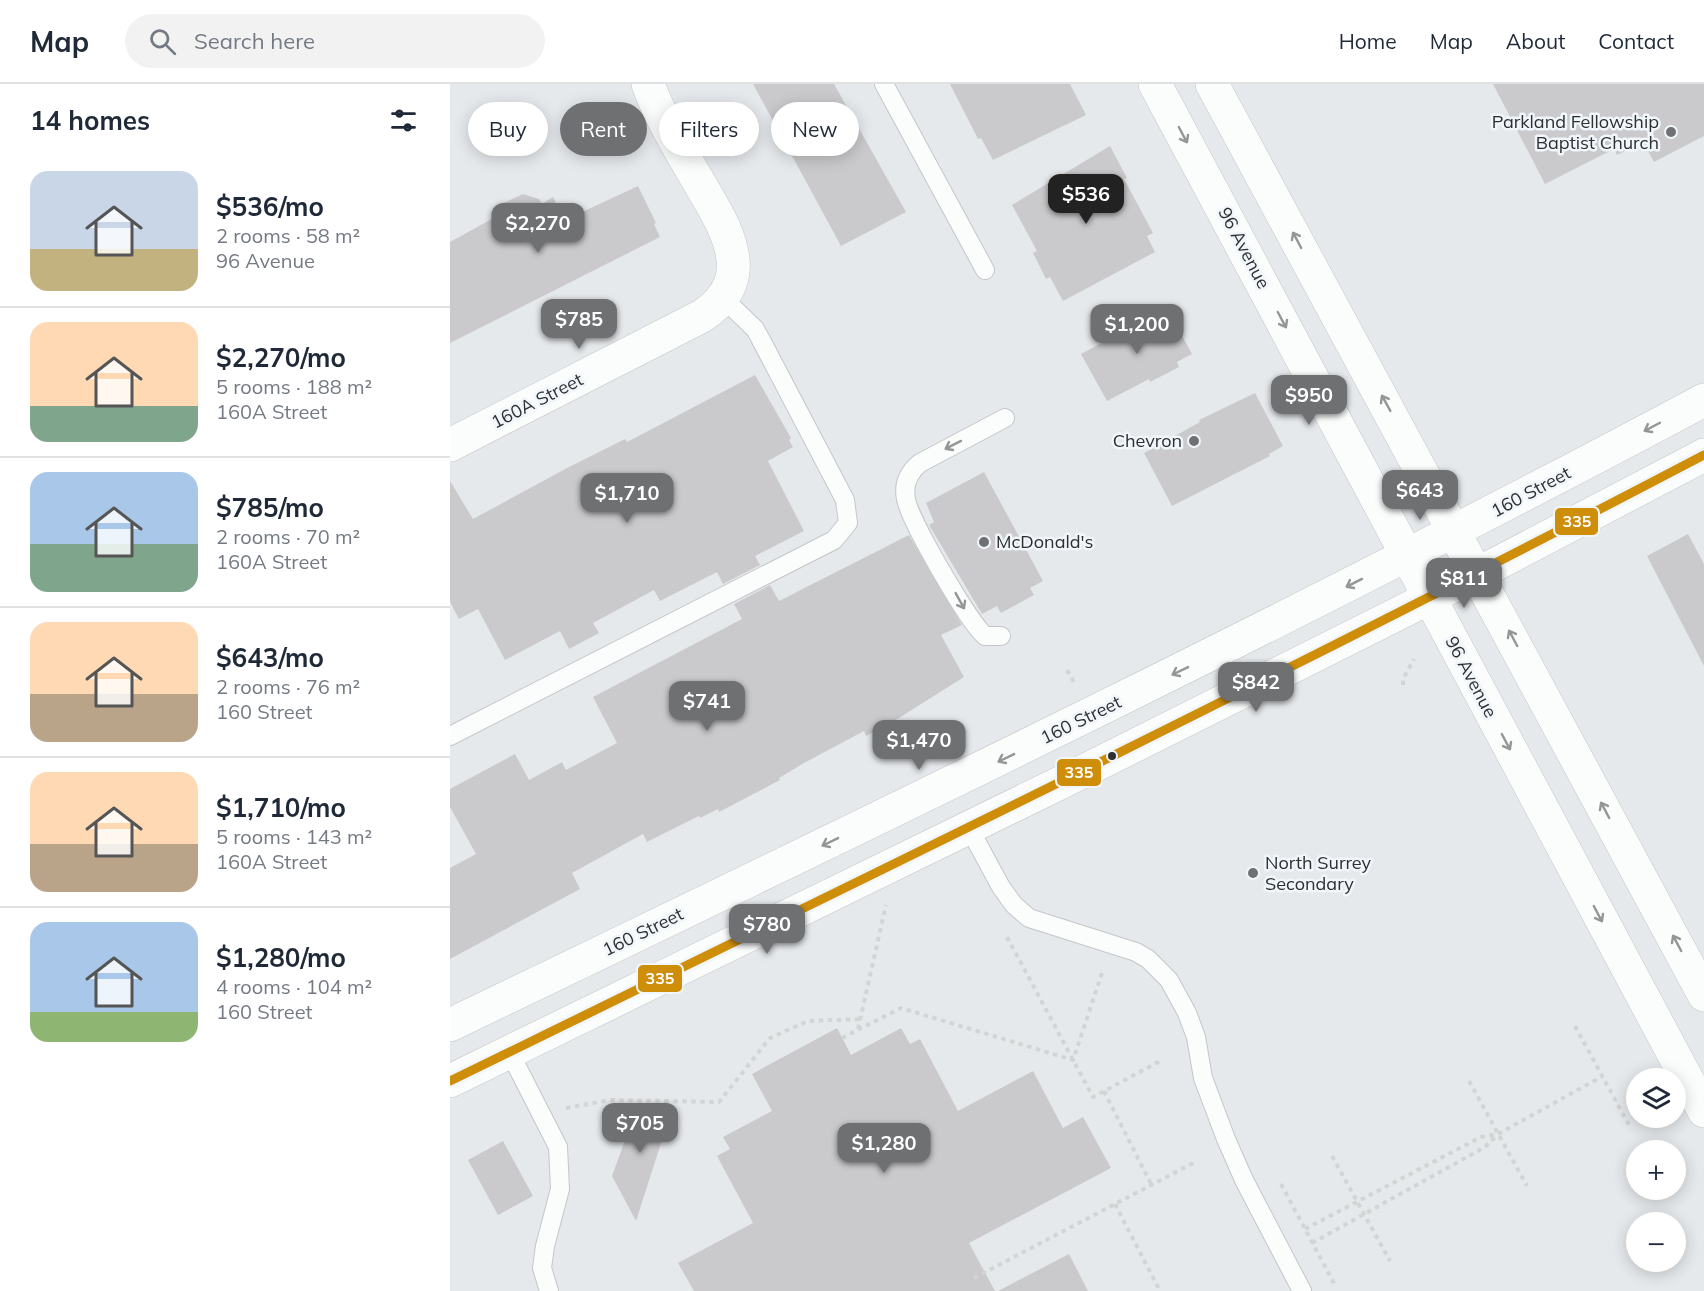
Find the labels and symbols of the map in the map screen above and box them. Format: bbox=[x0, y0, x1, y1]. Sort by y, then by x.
place label: Parkland Fellowship Baptist Church bbox=[1492, 110, 1659, 154]
marker: Parkland Fellowship Baptist Church bbox=[1664, 125, 1678, 139]
one-way arrow bbox=[1178, 126, 1189, 144]
pin: $536 bbox=[1050, 174, 1122, 225]
pin: $2,270 bbox=[489, 203, 587, 254]
street label: 96 Avenue bbox=[1213, 203, 1275, 292]
one-way arrow bbox=[1291, 232, 1303, 249]
pin: $785 bbox=[543, 299, 615, 350]
pin: $1,200 bbox=[1088, 304, 1186, 355]
one-way arrow bbox=[1276, 311, 1288, 329]
street label: 160A Street bbox=[487, 368, 587, 434]
pin: $950 bbox=[1273, 375, 1345, 426]
one-way arrow bbox=[1380, 395, 1392, 412]
one-way arrow bbox=[1644, 422, 1662, 433]
place label: Chevron bbox=[1113, 429, 1182, 452]
marker: Chevron bbox=[1187, 434, 1201, 448]
one-way arrow bbox=[944, 439, 962, 451]
street label: 160 Street bbox=[1487, 461, 1575, 522]
pin: $643 bbox=[1384, 470, 1456, 521]
pin: $1,710 bbox=[578, 473, 676, 524]
line badge: 335 bbox=[1554, 507, 1599, 536]
text: 335 bbox=[1563, 511, 1592, 531]
place label: McDonald's bbox=[996, 530, 1093, 553]
marker: McDonald's bbox=[977, 535, 991, 549]
pin: $811 bbox=[1428, 558, 1500, 609]
one-way arrow bbox=[1346, 577, 1364, 589]
one-way arrow bbox=[954, 592, 966, 609]
one-way arrow bbox=[1507, 630, 1518, 648]
street label: 96 Avenue bbox=[1440, 632, 1502, 721]
pin: $842 bbox=[1220, 662, 1292, 713]
one-way arrow bbox=[1172, 666, 1190, 677]
pin: $741 bbox=[671, 681, 743, 732]
street label: 160 Street bbox=[1037, 690, 1125, 749]
pin: $1,470 bbox=[870, 720, 968, 771]
one-way arrow bbox=[1501, 733, 1512, 751]
unlabelled marker bbox=[1106, 750, 1118, 762]
one-way arrow bbox=[997, 752, 1015, 764]
line badge: 335 bbox=[1056, 758, 1102, 787]
text: 335 bbox=[1065, 762, 1094, 782]
one-way arrow bbox=[1599, 802, 1611, 819]
one-way arrow bbox=[821, 837, 839, 849]
place label: North Surrey Secondary bbox=[1265, 851, 1372, 895]
marker: North Surrey Secondary bbox=[1246, 866, 1260, 880]
street label: 160 Street bbox=[599, 902, 687, 961]
pin: $780 bbox=[731, 904, 803, 955]
one-way arrow bbox=[1593, 905, 1605, 923]
one-way arrow bbox=[1670, 935, 1682, 953]
line badge: 335 bbox=[637, 964, 683, 993]
text: 335 bbox=[646, 968, 675, 988]
pin: $705 bbox=[604, 1103, 676, 1154]
pin: $1,280 bbox=[835, 1123, 933, 1174]

